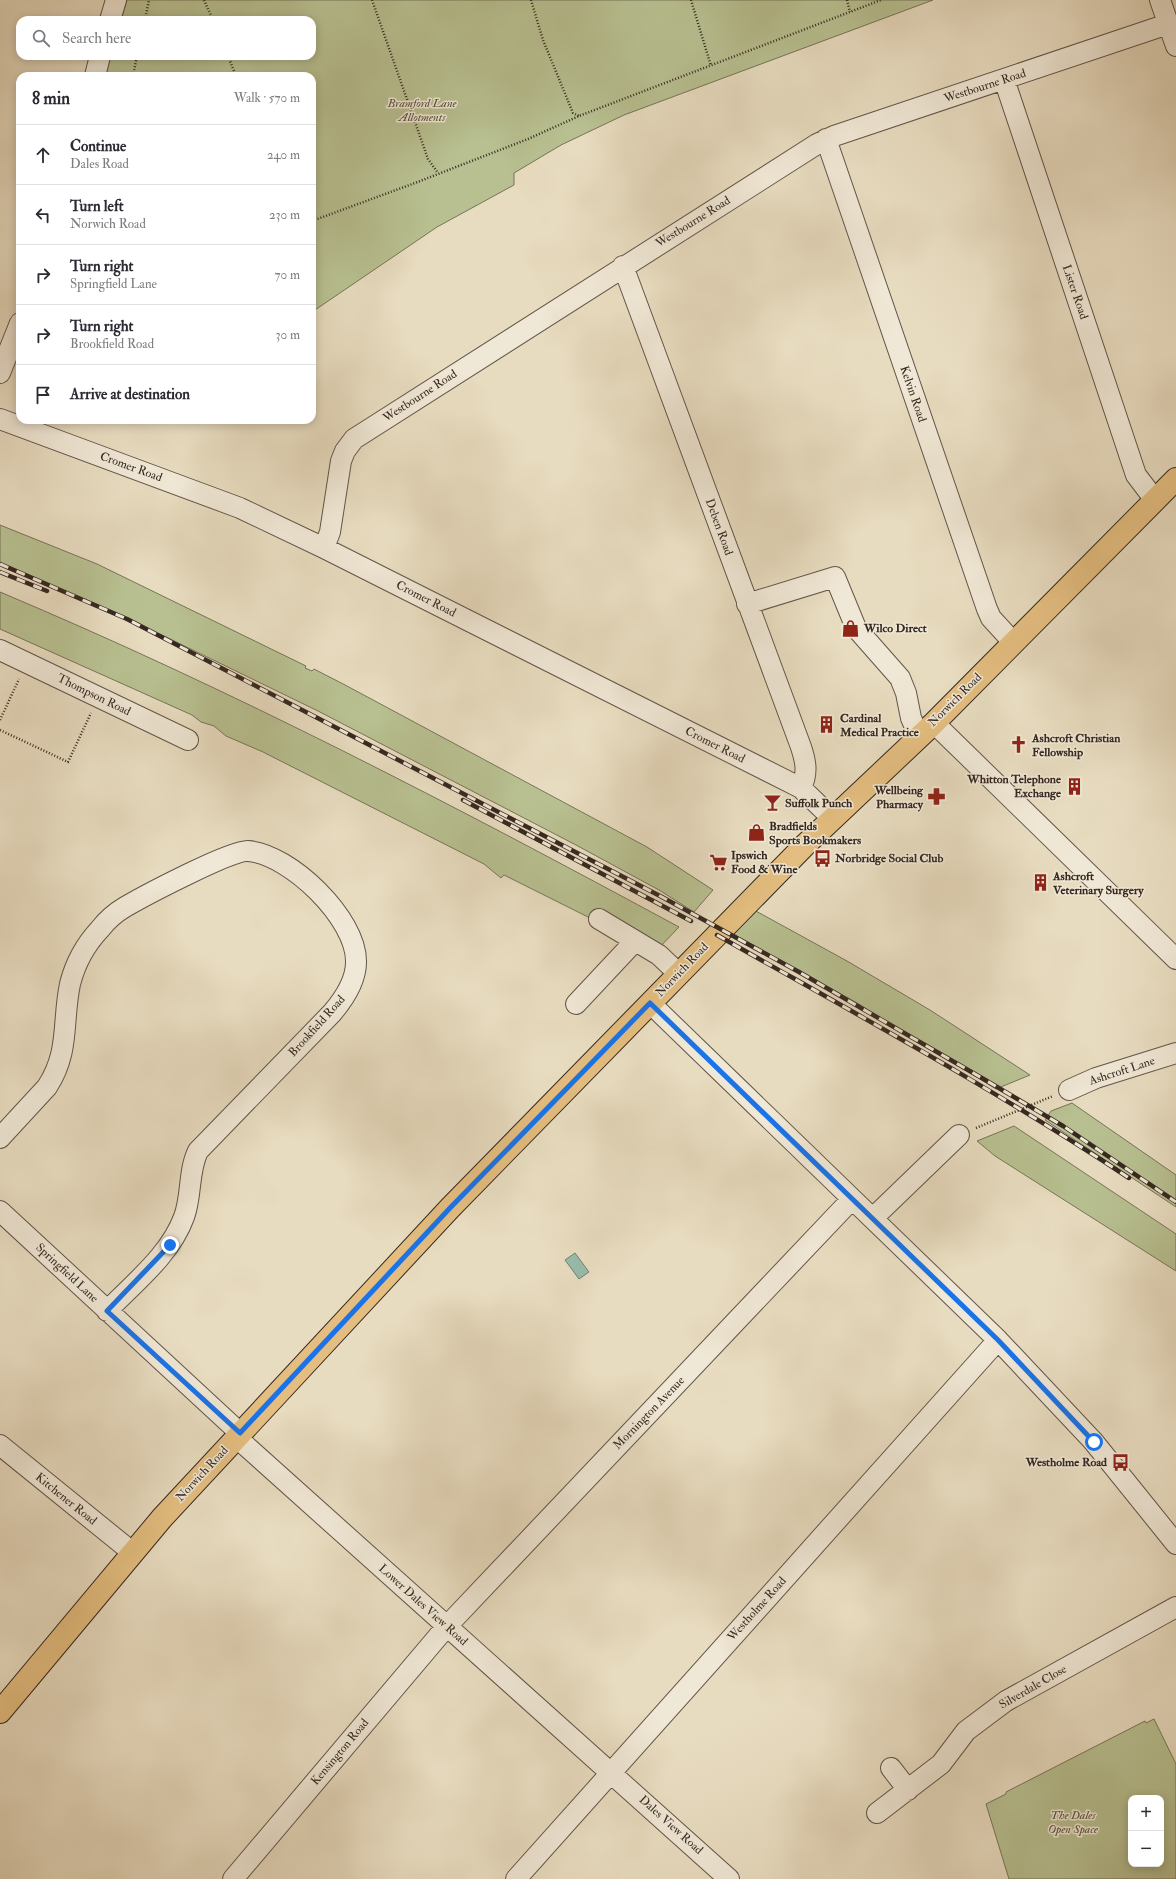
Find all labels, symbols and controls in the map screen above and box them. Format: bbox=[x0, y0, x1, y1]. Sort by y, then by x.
search box bbox=[16, 16, 316, 60]
icon: search bbox=[30, 27, 52, 49]
text: Search here bbox=[62, 29, 131, 48]
street label: Westbourne Road bbox=[941, 66, 1028, 107]
text: 8 min bbox=[32, 88, 70, 109]
text: Walk · 570 m bbox=[234, 90, 300, 106]
park label: Bramford Lane Allotments bbox=[386, 96, 458, 125]
text: Continue bbox=[70, 137, 126, 156]
icon: ahead bbox=[32, 144, 54, 166]
text: 240 m bbox=[267, 147, 300, 163]
text: Dales Road bbox=[70, 156, 129, 172]
street label: Westbourne Road bbox=[652, 193, 733, 251]
text: Turn left bbox=[70, 197, 124, 216]
icon: left bbox=[32, 204, 54, 226]
text: 230 m bbox=[269, 207, 300, 223]
text: Norwich Road bbox=[70, 216, 146, 232]
text: Turn right bbox=[70, 257, 133, 276]
street label: Lister Road bbox=[1059, 263, 1091, 321]
icon: right bbox=[32, 264, 54, 286]
text: 70 m bbox=[275, 267, 300, 283]
text: Springfield Lane bbox=[70, 276, 157, 292]
text: Turn right bbox=[70, 317, 133, 336]
icon: right bbox=[32, 324, 54, 346]
text: 30 m bbox=[276, 327, 300, 343]
text: Brookfield Road bbox=[70, 336, 154, 352]
street label: Kelvin Road bbox=[896, 364, 930, 424]
street label: Westbourne Road bbox=[379, 366, 460, 426]
icon: arrive bbox=[32, 384, 54, 406]
text: Arrive at destination bbox=[70, 385, 190, 404]
street label: Cromer Road bbox=[98, 449, 164, 485]
street label: Deben Road bbox=[702, 496, 736, 558]
street label: Cromer Road bbox=[394, 578, 459, 621]
shop icon: Wilco Direct bbox=[841, 618, 861, 638]
place label: Wilco Direct bbox=[863, 621, 927, 636]
street label: Norwich Road bbox=[925, 670, 985, 730]
street label: Thompson Road bbox=[55, 671, 133, 719]
place label: Cardinal Medical Practice bbox=[839, 711, 920, 740]
building icon: Cardinal Medical Practice bbox=[817, 715, 837, 735]
street label: Cromer Road bbox=[683, 724, 748, 767]
place label: Ashcroft Christian Fellowship bbox=[1031, 731, 1121, 760]
church icon: Ashcroft Christian Fellowship bbox=[1009, 735, 1029, 755]
place label: Whitton Telephone Exchange bbox=[966, 772, 1062, 801]
building icon: Whitton Telephone Exchange bbox=[1064, 776, 1084, 796]
place label: Wellbeing Pharmacy bbox=[874, 783, 924, 812]
pharmacy icon: Wellbeing Pharmacy bbox=[926, 787, 946, 807]
bar icon: Suffolk Punch bbox=[762, 793, 782, 813]
place label: Suffolk Punch bbox=[785, 796, 853, 811]
place label: Bradfields Sports Bookmakers bbox=[769, 819, 861, 848]
shop icon: Bradfields Sports Bookmakers bbox=[746, 823, 766, 843]
place label: Ipswich Food & Wine bbox=[731, 848, 798, 877]
bus stop icon: Norbridge Social Club bbox=[812, 848, 832, 868]
place label: Norbridge Social Club bbox=[834, 851, 944, 866]
supermarket icon: Ipswich Food & Wine bbox=[708, 852, 728, 872]
place label: Ashcroft Veterinary Surgery bbox=[1052, 869, 1144, 898]
building icon: Ashcroft Veterinary Surgery bbox=[1030, 873, 1050, 893]
street label: Norwich Road bbox=[652, 940, 712, 1000]
street label: Brookfield Road bbox=[285, 992, 349, 1060]
street label: Ashcroft Lane bbox=[1086, 1053, 1157, 1089]
route end bbox=[161, 1236, 179, 1254]
street label: Springfield Lane bbox=[32, 1240, 102, 1306]
street label: Mornington Avenue bbox=[610, 1373, 688, 1453]
route start bbox=[1085, 1433, 1103, 1451]
street label: Norwich Road bbox=[173, 1443, 231, 1505]
bus stop icon: Westholme Road bbox=[1110, 1452, 1130, 1472]
place label: Westholme Road bbox=[1025, 1455, 1107, 1470]
street label: Kitchener Road bbox=[32, 1470, 100, 1528]
street label: Lower Dales View Road bbox=[375, 1561, 471, 1649]
street label: Westholme Road bbox=[724, 1574, 790, 1645]
street label: Silverdale Close bbox=[997, 1662, 1069, 1712]
street label: Kensington Road bbox=[308, 1716, 372, 1788]
street label: Dales View Road bbox=[636, 1792, 706, 1858]
map controls bbox=[1128, 1795, 1164, 1867]
button: + bbox=[1128, 1795, 1164, 1831]
park label: The Dales Open Space bbox=[1048, 1808, 1099, 1837]
button: − bbox=[1128, 1831, 1164, 1867]

